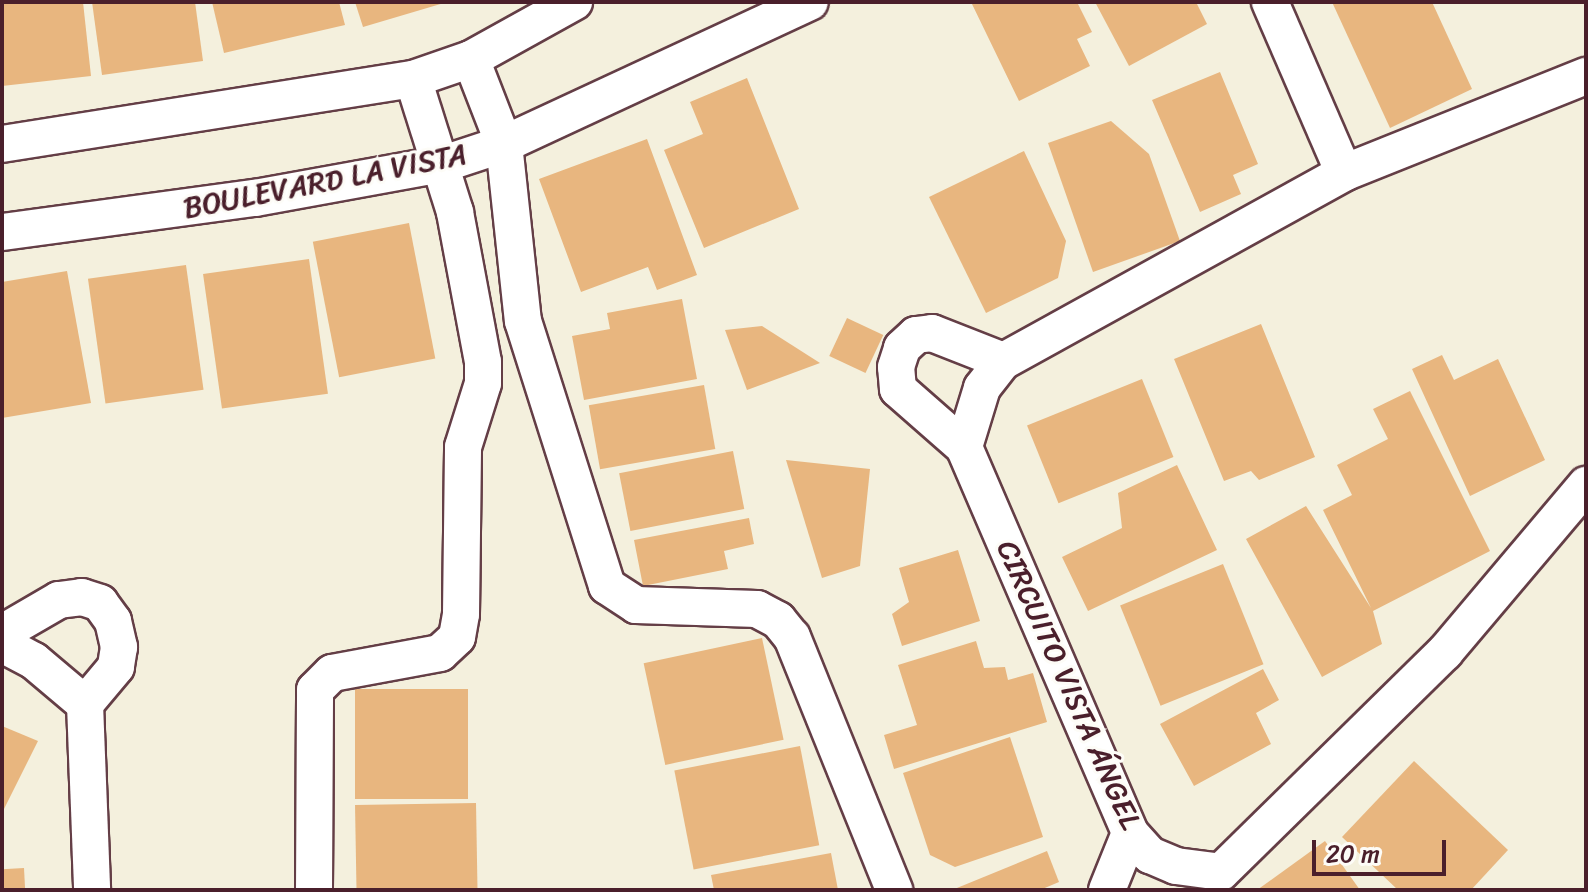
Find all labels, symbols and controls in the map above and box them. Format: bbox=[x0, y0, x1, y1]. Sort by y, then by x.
street label: BOULEVARD LA VISTA bbox=[179, 136, 471, 226]
street label: CIRCUITO VISTA ÁNGEL bbox=[988, 533, 1150, 837]
scale bar bbox=[1316, 824, 1450, 874]
text: 20 m bbox=[1326, 833, 1380, 875]

